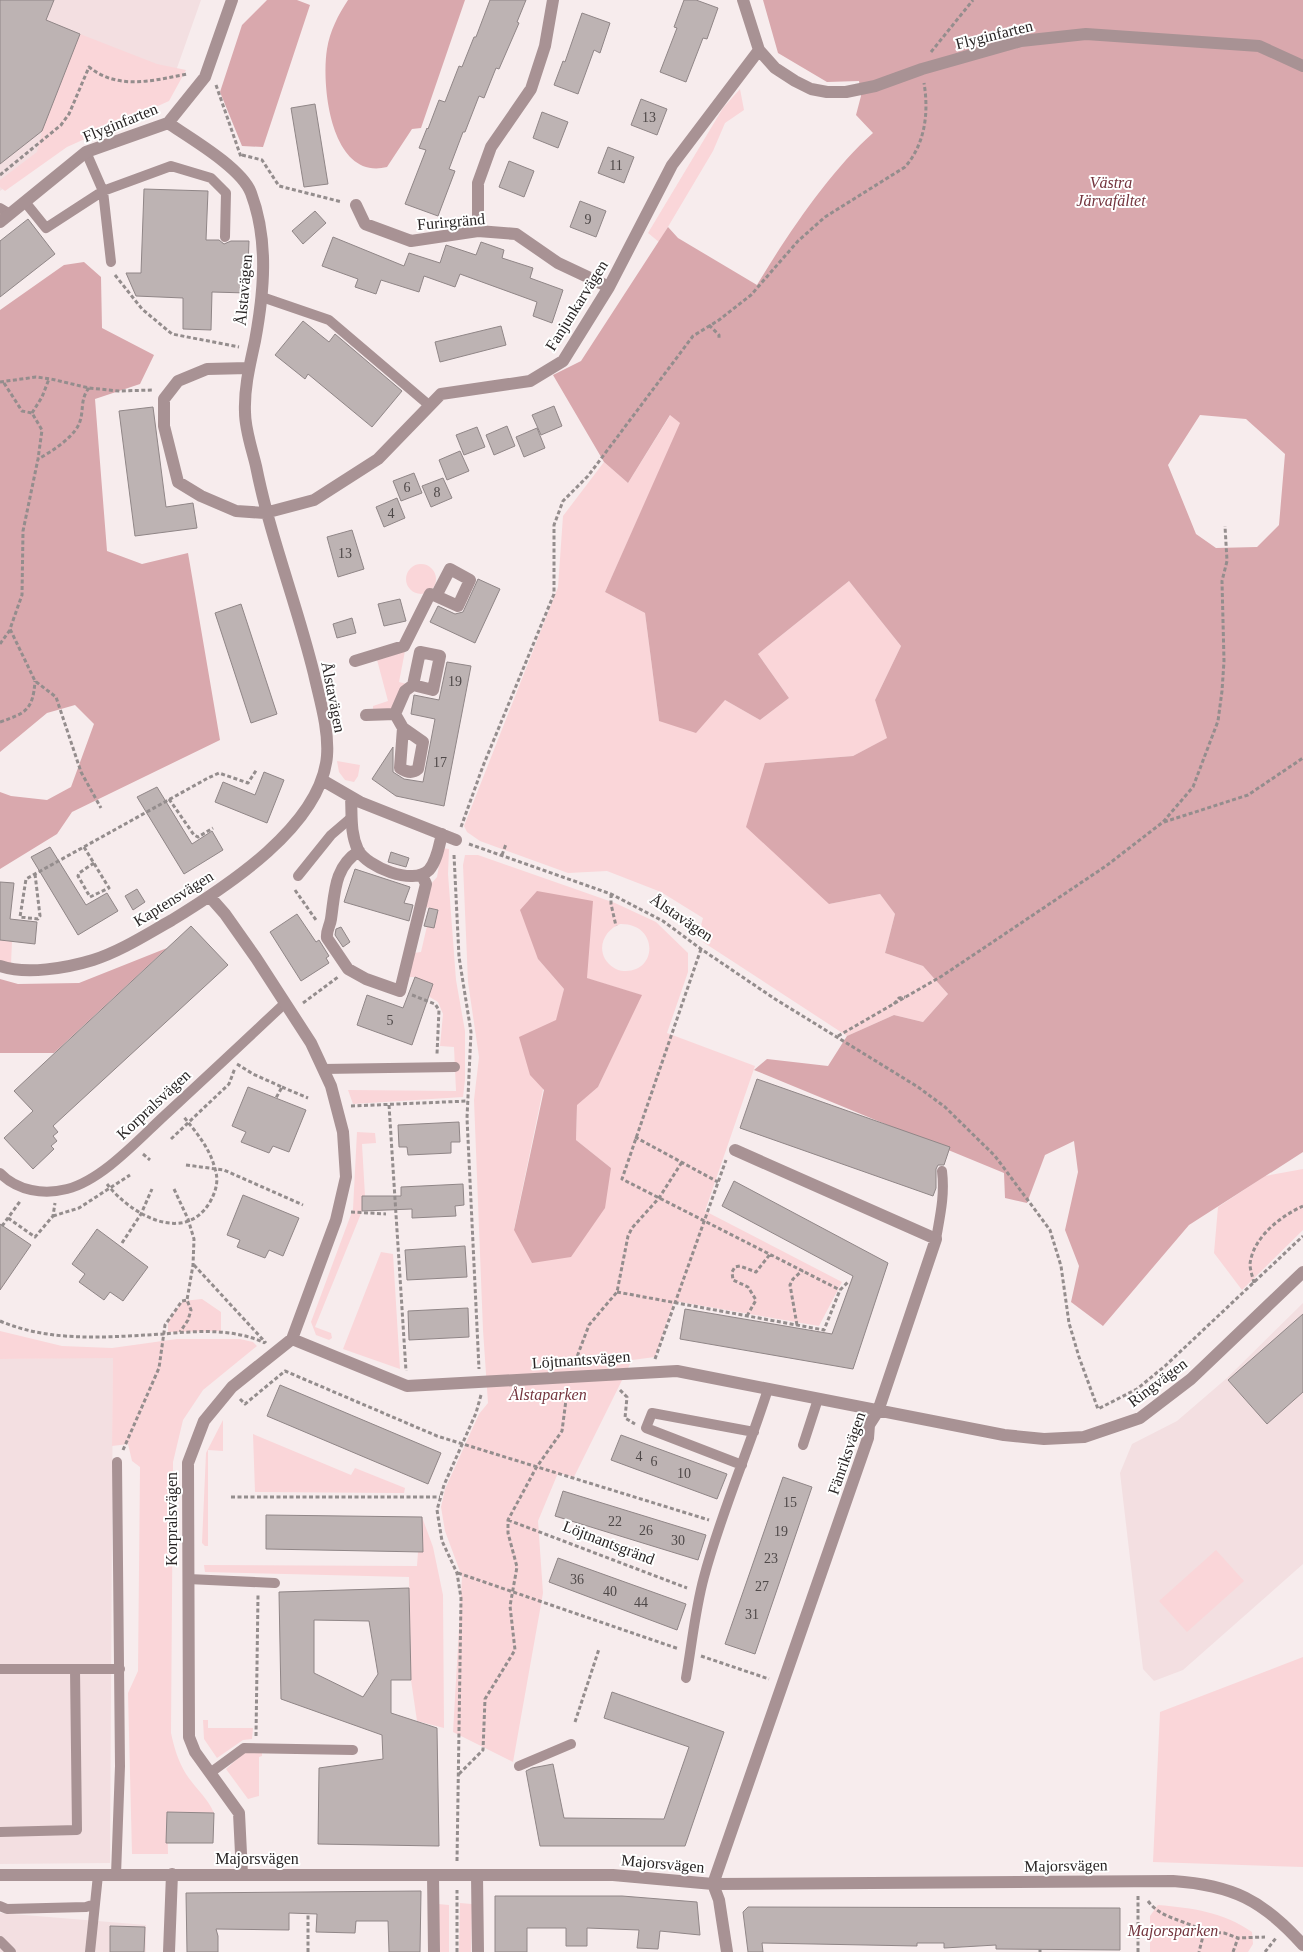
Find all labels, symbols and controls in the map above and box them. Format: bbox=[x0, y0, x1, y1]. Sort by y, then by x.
street label: Flyginfarten bbox=[954, 17, 1035, 53]
street label: Flyginfarten bbox=[80, 100, 160, 146]
house number: 13 bbox=[642, 110, 656, 125]
house number: 11 bbox=[609, 158, 623, 173]
park label: Västra Järvafältet bbox=[1076, 174, 1146, 210]
street label: Furirgränd bbox=[416, 210, 486, 234]
house number: 9 bbox=[585, 212, 592, 227]
street label: Ålstavägen bbox=[232, 253, 256, 327]
street label: Fanjunkarvägen bbox=[542, 257, 612, 354]
house number: 6 bbox=[404, 480, 411, 495]
house number: 8 bbox=[434, 485, 441, 500]
house number: 4 bbox=[388, 506, 395, 521]
house number: 13 bbox=[338, 546, 352, 561]
street label: Ålstavägen bbox=[317, 660, 349, 734]
house number: 19 bbox=[448, 674, 462, 689]
house number: 17 bbox=[433, 755, 447, 770]
street label: Kaptensvägen bbox=[130, 867, 217, 930]
street label: Ålstavägen bbox=[647, 890, 716, 945]
house number: 5 bbox=[387, 1013, 394, 1028]
street label: Korpralsvägen bbox=[113, 1066, 194, 1143]
street label: Löjtnantsvägen bbox=[531, 1348, 631, 1372]
street label: Ringvägen bbox=[1125, 1355, 1191, 1411]
park label: Ålstaparken bbox=[508, 1386, 587, 1404]
street label: Fänriksvägen bbox=[824, 1410, 869, 1497]
house number: 4 bbox=[636, 1449, 643, 1464]
house number: 6 bbox=[651, 1454, 658, 1469]
house number: 10 bbox=[677, 1466, 691, 1481]
street label: Korpralsvägen bbox=[163, 1472, 181, 1566]
house number: 15 bbox=[783, 1495, 797, 1510]
house number: 22 bbox=[608, 1514, 622, 1529]
street label: Löjtnantsgränd bbox=[560, 1517, 657, 1569]
house number: 26 bbox=[639, 1523, 653, 1538]
house number: 19 bbox=[774, 1524, 788, 1539]
house number: 30 bbox=[671, 1533, 685, 1548]
house number: 23 bbox=[764, 1551, 778, 1566]
house number: 36 bbox=[570, 1572, 584, 1587]
house number: 27 bbox=[755, 1579, 769, 1594]
house number: 40 bbox=[603, 1584, 617, 1599]
house number: 44 bbox=[634, 1595, 648, 1610]
house number: 31 bbox=[745, 1607, 759, 1622]
street label: Majorsvägen bbox=[215, 1850, 299, 1868]
street label: Majorsvägen bbox=[621, 1851, 705, 1877]
street label: Majorsvägen bbox=[1024, 1856, 1108, 1876]
park label: Majorsparken bbox=[1127, 1922, 1218, 1940]

